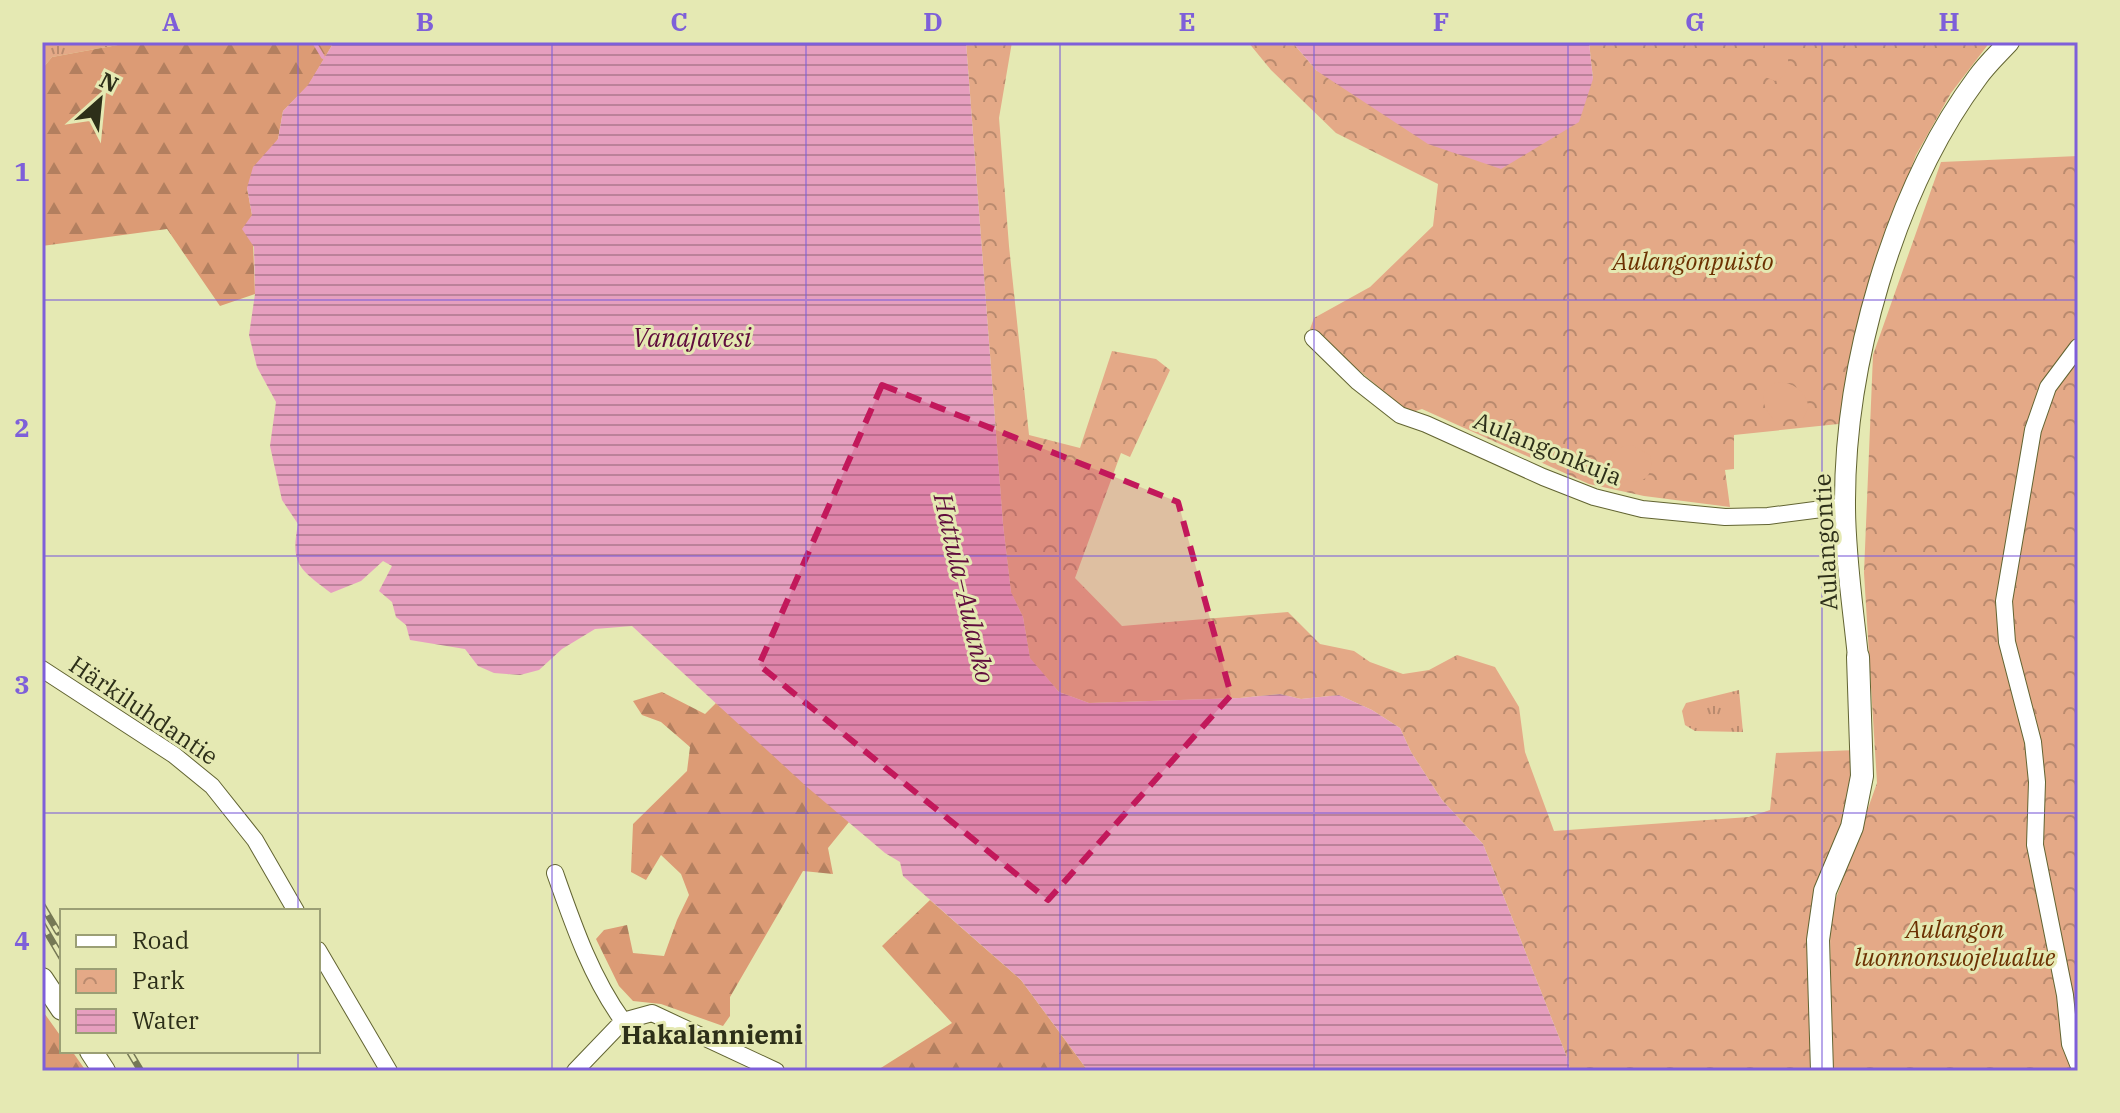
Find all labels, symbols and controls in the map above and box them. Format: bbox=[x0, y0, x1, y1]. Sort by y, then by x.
text: A bbox=[162, 4, 180, 38]
text: B bbox=[416, 4, 434, 38]
text: C bbox=[670, 4, 688, 38]
text: D bbox=[923, 4, 943, 38]
text: E bbox=[1178, 4, 1196, 38]
text: F bbox=[1433, 4, 1449, 38]
text: G bbox=[1685, 4, 1705, 38]
text: H bbox=[1938, 4, 1960, 38]
north arrow bbox=[60, 60, 140, 140]
text: N bbox=[95, 65, 124, 99]
text: 1 bbox=[14, 154, 30, 188]
park label: Aulangonpuisto bbox=[1610, 245, 1774, 277]
water label: Vanajavesi bbox=[632, 320, 752, 354]
street label: Aulangonkuja bbox=[1469, 404, 1627, 492]
text: 2 bbox=[14, 410, 30, 444]
street label: Aulangontie bbox=[1805, 473, 1845, 611]
water label: Hattula–Aulanko bbox=[926, 489, 1003, 686]
street label: Härkiluhdantie bbox=[63, 648, 225, 772]
text: 3 bbox=[14, 667, 30, 701]
legend bbox=[60, 909, 320, 1053]
park label: Aulangon luonnonsuojelualue bbox=[1854, 913, 2056, 973]
text: 4 bbox=[14, 923, 30, 957]
text: Road bbox=[132, 924, 189, 956]
text: Park bbox=[132, 964, 184, 996]
text: Water bbox=[132, 1004, 199, 1036]
district label: Hakalanniemi bbox=[621, 1017, 803, 1051]

